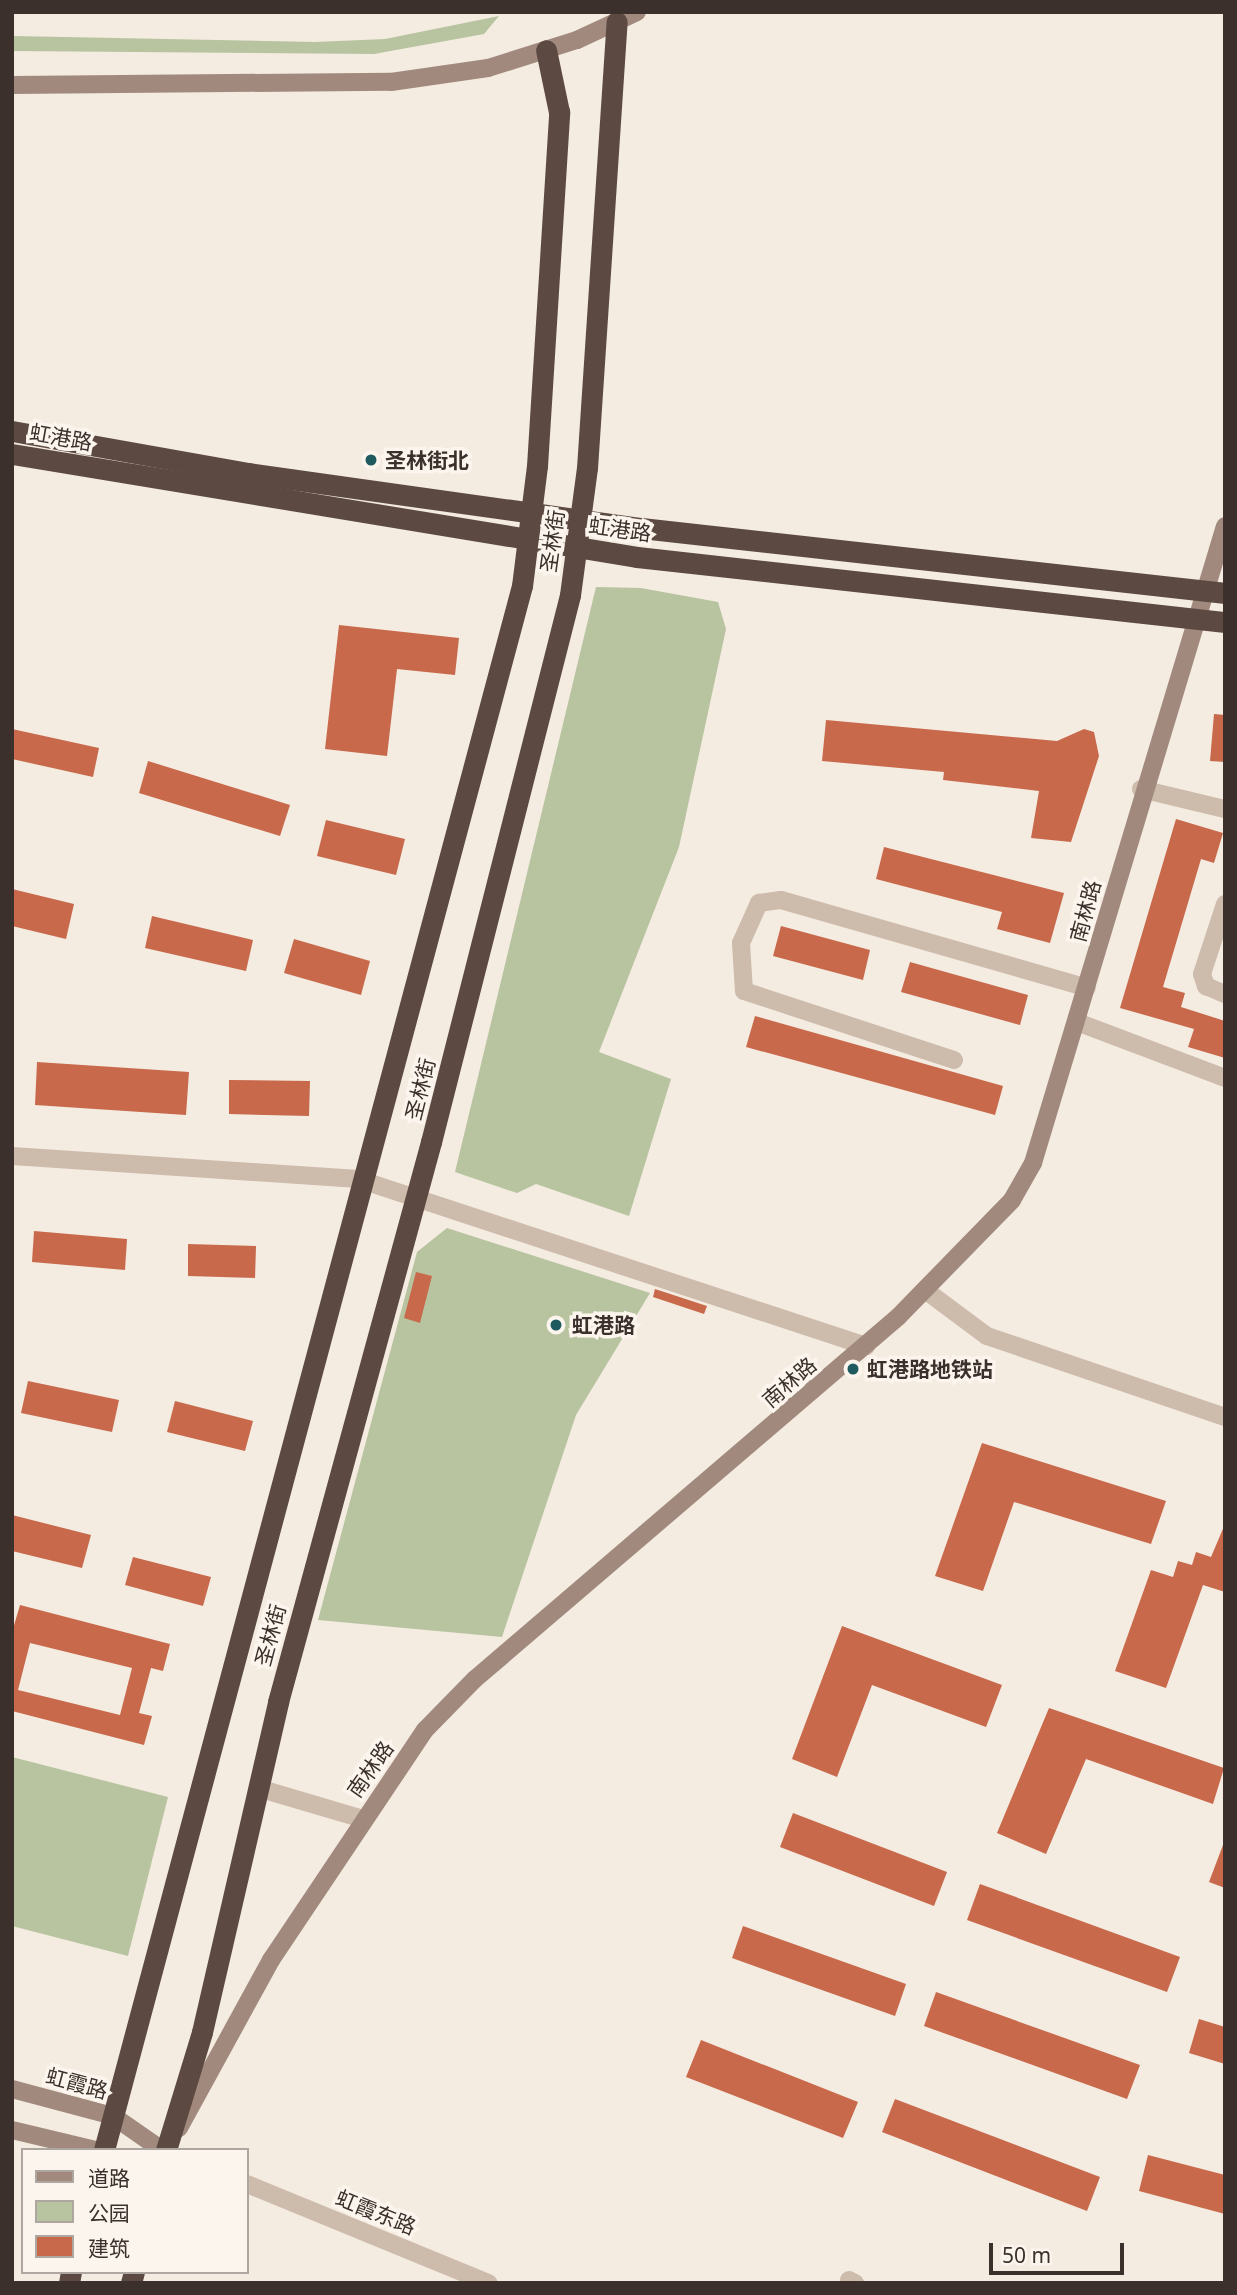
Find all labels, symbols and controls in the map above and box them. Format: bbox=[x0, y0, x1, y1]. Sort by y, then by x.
street label: 虹港路 bbox=[28, 419, 94, 455]
place label: 圣林街北 bbox=[385, 447, 469, 473]
marker: 圣林街北 bbox=[363, 452, 379, 468]
street label: 圣林街 bbox=[535, 508, 569, 574]
street label: 虹港路 bbox=[587, 512, 653, 546]
street label: 南林路 bbox=[1065, 877, 1105, 945]
street label: 圣林街 bbox=[400, 1055, 440, 1123]
place label: 虹港路 bbox=[572, 1312, 635, 1338]
marker: 虹港路 bbox=[546, 1315, 566, 1335]
street label: 南林路 bbox=[757, 1352, 821, 1412]
place label: 虹港路地铁站 bbox=[867, 1356, 993, 1382]
marker: 虹港路地铁站 bbox=[845, 1361, 861, 1377]
street label: 圣林街 bbox=[250, 1601, 290, 1669]
street label: 南林路 bbox=[342, 1736, 398, 1802]
street label: 虹霞路 bbox=[43, 2063, 111, 2103]
legend bbox=[21, 2148, 248, 2274]
text: 道路 bbox=[88, 2164, 130, 2192]
street label: 虹霞东路 bbox=[332, 2185, 420, 2239]
text: 公园 bbox=[88, 2199, 130, 2227]
scale bar bbox=[992, 2228, 1127, 2272]
text: 建筑 bbox=[88, 2234, 130, 2262]
text: 50 m bbox=[1002, 2241, 1051, 2269]

